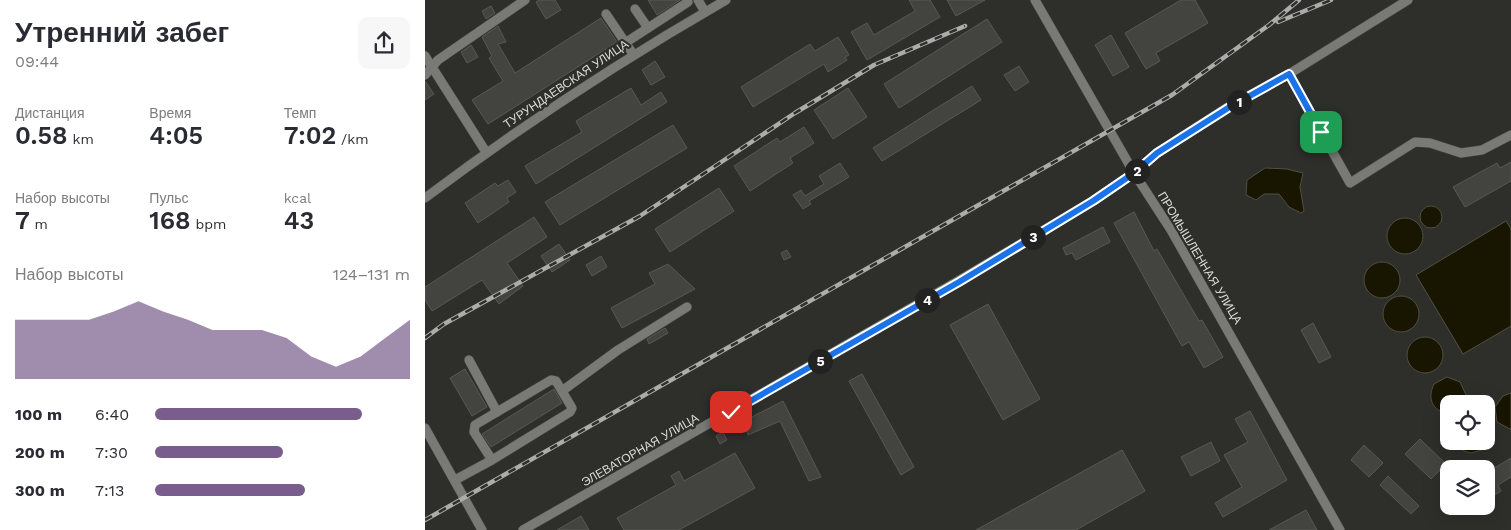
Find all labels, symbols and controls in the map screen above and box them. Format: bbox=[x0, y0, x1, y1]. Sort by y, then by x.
text: Утренний забег bbox=[15, 16, 229, 49]
button: share bbox=[358, 17, 410, 69]
street label: ТУРУНДАЕВСКАЯ УЛИЦА bbox=[501, 37, 631, 131]
text: 09:44 bbox=[15, 52, 59, 71]
pin: 1 bbox=[1227, 90, 1251, 114]
text: 1 bbox=[1236, 94, 1243, 110]
text: Дистанция bbox=[15, 105, 85, 121]
text: Время bbox=[149, 105, 191, 121]
text: Темп bbox=[284, 105, 316, 121]
pin bbox=[1300, 111, 1342, 153]
icon: arrive bbox=[1307, 118, 1335, 146]
text: 0.58 bbox=[15, 121, 68, 150]
text: 4:05 bbox=[149, 121, 203, 150]
text: 7:02 bbox=[284, 121, 336, 150]
text: km bbox=[68, 131, 94, 147]
text: /km bbox=[336, 131, 369, 147]
pin: 2 bbox=[1125, 158, 1149, 184]
text: 2 bbox=[1133, 163, 1142, 179]
street label: ПРОМЫШЛЕННАЯ УЛИЦА bbox=[1155, 189, 1245, 327]
text: Набор высоты bbox=[15, 190, 110, 206]
text: Пульс bbox=[149, 190, 189, 206]
text: kcal bbox=[284, 190, 311, 206]
text: 7 bbox=[15, 206, 30, 235]
text: 168 bbox=[149, 206, 191, 235]
text: 43 bbox=[284, 206, 314, 235]
text: m bbox=[30, 216, 48, 232]
text: bpm bbox=[191, 216, 226, 232]
pin: 3 bbox=[1021, 224, 1045, 250]
text: 3 bbox=[1029, 229, 1038, 245]
text: Набор высоты bbox=[15, 265, 123, 284]
text: 124–131 m bbox=[333, 265, 410, 284]
pin: 4 bbox=[915, 288, 939, 312]
text: 4 bbox=[923, 292, 932, 308]
pin: 5 bbox=[807, 348, 833, 374]
text: 5 bbox=[816, 353, 825, 369]
pin bbox=[710, 391, 752, 433]
map controls bbox=[1440, 395, 1495, 515]
button: locate bbox=[1440, 395, 1495, 450]
icon: check bbox=[717, 398, 745, 426]
text: 100 m bbox=[15, 405, 62, 424]
text: 6:40 bbox=[95, 405, 129, 424]
street label: ЭЛЕВАТОРНАЯ УЛИЦА bbox=[579, 411, 701, 489]
text: 200 m bbox=[15, 443, 65, 462]
text: 7:30 bbox=[95, 443, 128, 462]
button: layers bbox=[1440, 460, 1495, 515]
text: 300 m bbox=[15, 481, 65, 500]
text: 7:13 bbox=[95, 481, 124, 500]

